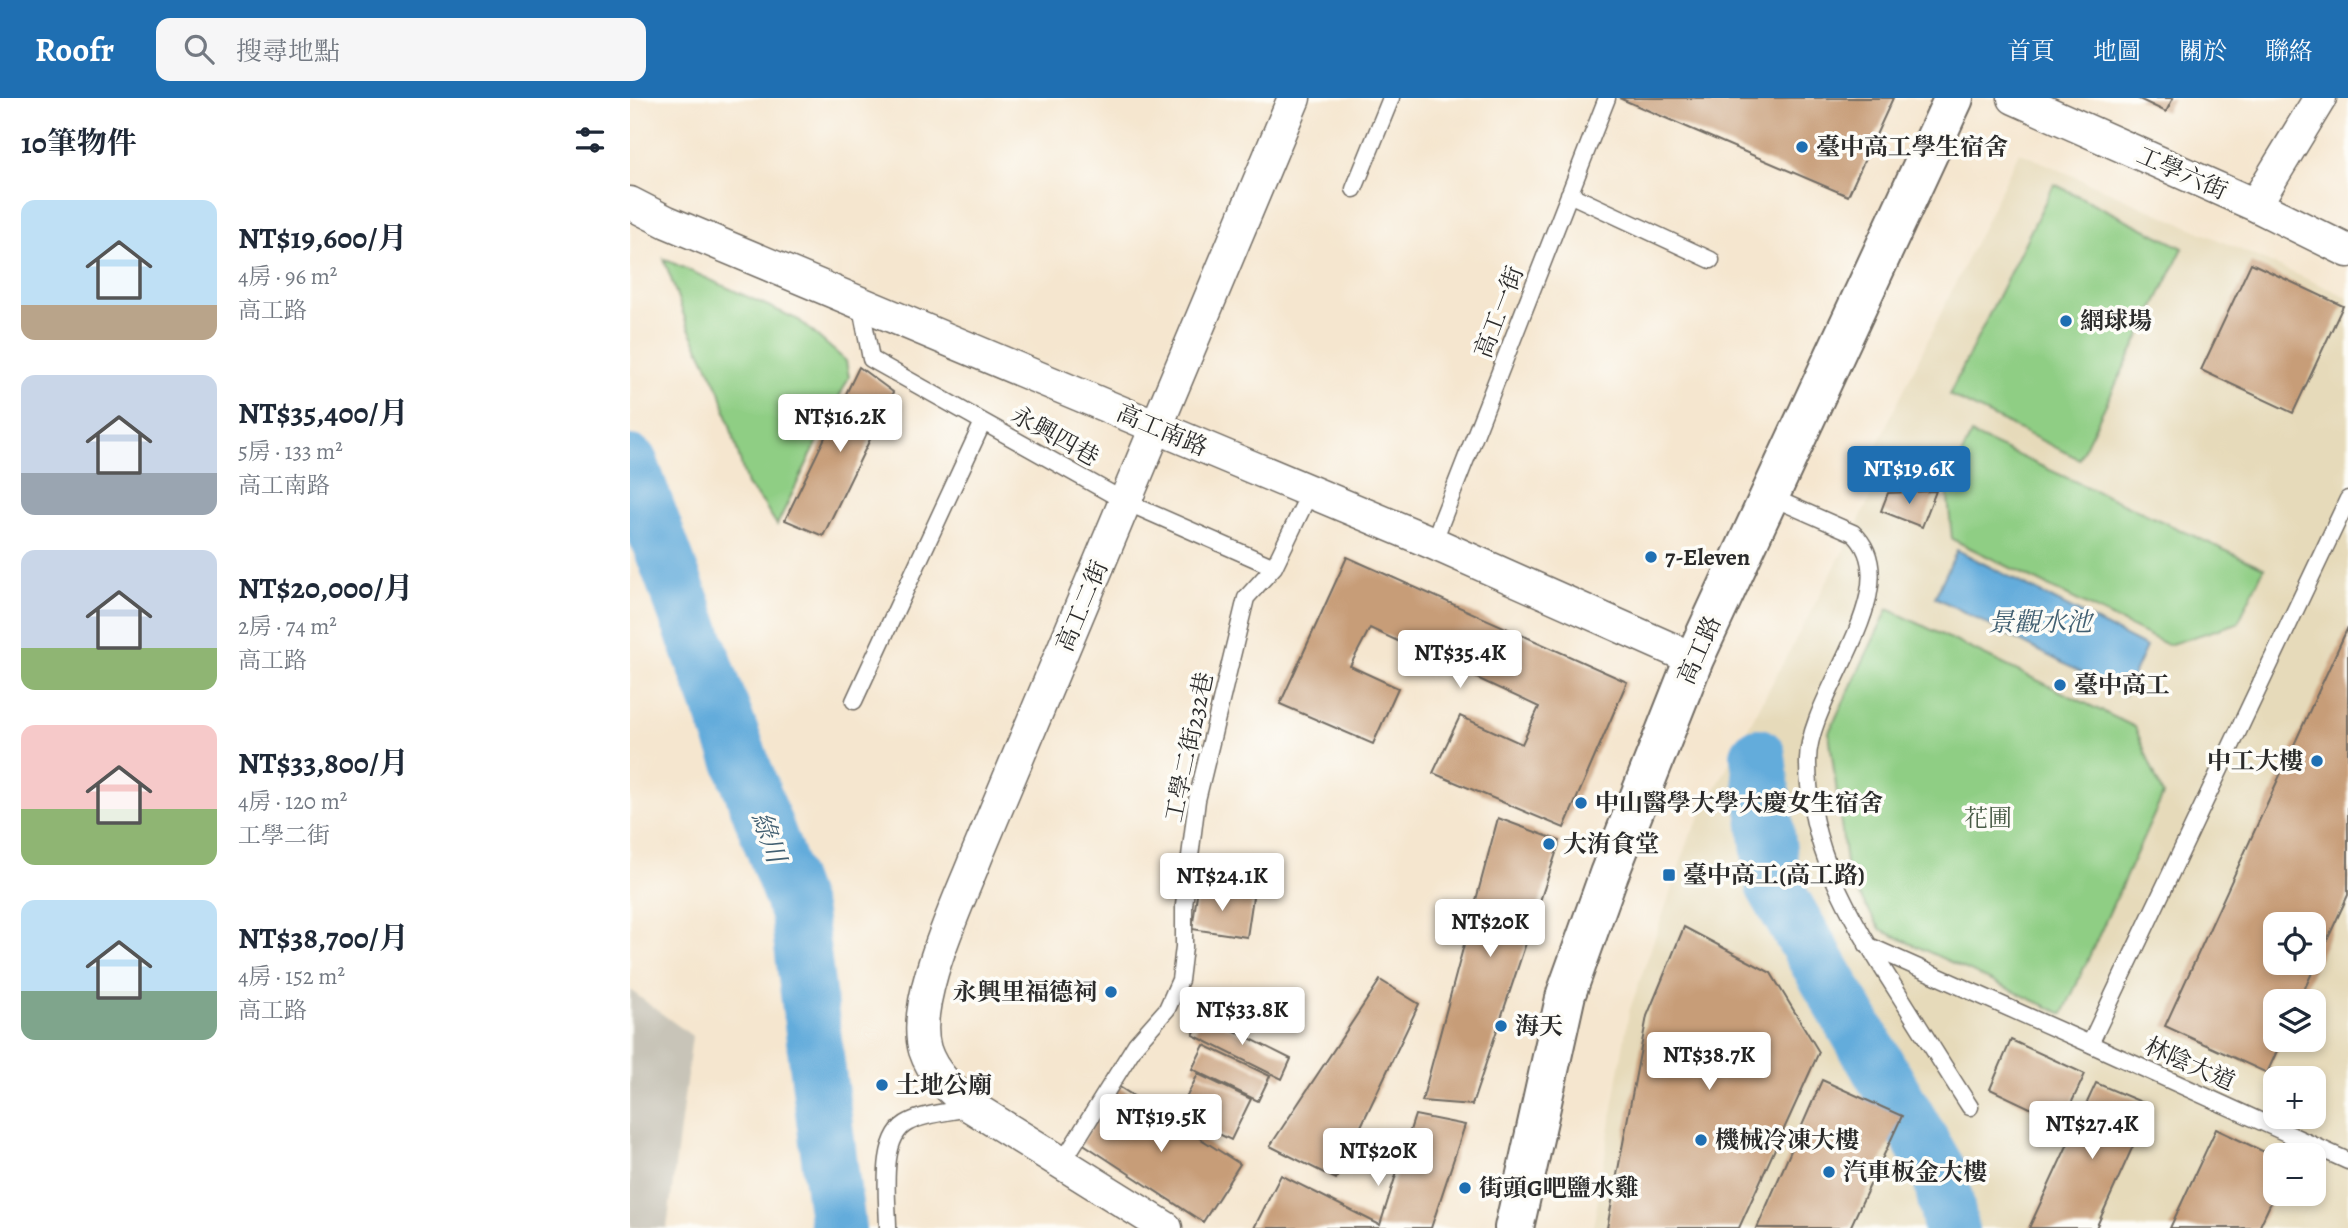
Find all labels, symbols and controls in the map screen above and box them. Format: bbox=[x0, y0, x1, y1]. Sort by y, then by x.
search box bbox=[156, 18, 646, 81]
text: Roofr bbox=[35, 27, 114, 72]
icon: search bbox=[180, 30, 218, 68]
text: 搜尋地點 bbox=[236, 34, 340, 69]
text: 首頁 bbox=[2007, 35, 2055, 67]
text: 地圖 bbox=[2093, 35, 2141, 67]
text: 關於 bbox=[2179, 35, 2227, 67]
text: 聯絡 bbox=[2265, 35, 2313, 67]
icon: filters bbox=[571, 121, 609, 159]
text: 10筆物件 bbox=[21, 123, 137, 163]
place label: 臺中高工學生宿舍 bbox=[1816, 131, 2008, 163]
marker: 臺中高工學生宿舍 bbox=[1794, 139, 1810, 155]
street label: 工學六街 bbox=[2132, 139, 2232, 207]
text: NT$19,600/月 bbox=[238, 218, 407, 258]
icon: home bbox=[77, 228, 161, 312]
text: 4房 · 96 m² bbox=[238, 261, 337, 292]
street label: 高工一街 bbox=[1467, 261, 1531, 363]
text: 高工路 bbox=[238, 295, 307, 326]
place label: 網球場 bbox=[2080, 305, 2152, 337]
marker: 網球場 bbox=[2058, 313, 2074, 329]
text: NT$35,400/月 bbox=[238, 393, 408, 433]
pin: NT$16.2K bbox=[768, 394, 912, 454]
street label: 高工南路 bbox=[1112, 397, 1212, 463]
street label: 永興四巷 bbox=[1005, 399, 1105, 473]
text: NT$16.2K bbox=[794, 401, 886, 432]
icon: home bbox=[77, 403, 161, 487]
text: 5房 · 133 m² bbox=[238, 436, 343, 467]
pin: NT$19.6K bbox=[1837, 446, 1981, 506]
text: NT$19.6K bbox=[1863, 453, 1955, 484]
text: 高工南路 bbox=[238, 470, 330, 501]
place label: 7-Eleven bbox=[1665, 541, 1751, 573]
marker: 7-Eleven bbox=[1643, 549, 1659, 565]
street label: 高工二街 bbox=[1049, 556, 1115, 656]
text: NT$20,000/月 bbox=[238, 568, 413, 608]
icon: home bbox=[77, 578, 161, 662]
water label: 景觀水池 bbox=[1988, 605, 2095, 640]
text: 2房 · 74 m² bbox=[238, 611, 337, 642]
street label: 高工路 bbox=[1670, 611, 1728, 689]
pin: NT$35.4K bbox=[1388, 630, 1532, 690]
text: NT$35.4K bbox=[1414, 637, 1506, 668]
text: 高工路 bbox=[238, 645, 307, 676]
street label: 工學二街232巷 bbox=[1157, 669, 1221, 825]
place label: 臺中高工 bbox=[2074, 669, 2170, 701]
marker: 臺中高工 bbox=[2052, 677, 2068, 693]
text: NT$33,800/月 bbox=[238, 743, 409, 783]
place label: 中工大樓 bbox=[2207, 745, 2303, 777]
icon: home bbox=[77, 753, 161, 837]
marker: 中工大樓 bbox=[2309, 753, 2325, 769]
text: 4房 · 120 m² bbox=[238, 786, 347, 817]
place label: 中山醫學大學大慶女生宿舍 bbox=[1595, 787, 1883, 819]
marker: 中山醫學大學大慶女生宿舍 bbox=[1573, 795, 1589, 811]
park label: 花圃 bbox=[1964, 802, 2012, 834]
water label: 綠川 bbox=[743, 807, 795, 870]
text: 工學二街 bbox=[238, 820, 330, 851]
place label: 大洧食堂 bbox=[1563, 828, 1659, 860]
marker: 大洧食堂 bbox=[1541, 836, 1557, 852]
pin: NT$24.1K bbox=[1150, 854, 1294, 913]
place label: 臺中高工(高工路) bbox=[1683, 859, 1865, 891]
text: NT$24.1K bbox=[1176, 860, 1268, 891]
marker: 臺中高工(高工路) bbox=[1661, 867, 1677, 883]
pin: NT$20K bbox=[1433, 900, 1547, 959]
text: NT$20K bbox=[1451, 906, 1529, 937]
map controls bbox=[2263, 912, 2326, 1206]
button: locate bbox=[2263, 912, 2326, 975]
text: NT$38,700/月 bbox=[238, 918, 409, 958]
icon: home bbox=[77, 928, 161, 1012]
text: 4房 · 152 m² bbox=[238, 961, 345, 992]
place label: 永興里福德祠 bbox=[953, 976, 1097, 1008]
marker: 永興里福德祠 bbox=[1103, 984, 1119, 1000]
pin: NT$33.8K bbox=[1170, 988, 1314, 1047]
button: layers bbox=[2263, 989, 2326, 1052]
text: NT$33.8K bbox=[1196, 994, 1288, 1025]
text: 高工路 bbox=[238, 995, 307, 1026]
place label: 海天 bbox=[1515, 1010, 1563, 1042]
marker: 海天 bbox=[1493, 1018, 1509, 1034]
street label: 林陰大道 bbox=[2140, 1030, 2240, 1098]
pin: NT$38.7K bbox=[1637, 1032, 1781, 1092]
text: NT$38.7K bbox=[1663, 1039, 1755, 1070]
button: + bbox=[2263, 1066, 2326, 1129]
place label: 土地公廟 bbox=[896, 1069, 992, 1101]
marker: 土地公廟 bbox=[874, 1077, 890, 1093]
pin: NT$19.5K bbox=[1089, 1094, 1233, 1154]
text: NT$19.5K bbox=[1116, 1101, 1206, 1132]
pin: NT$27.4K bbox=[2020, 1102, 2164, 1161]
text: NT$27.4K bbox=[2045, 1108, 2139, 1139]
place label: 機械冷凍大樓 bbox=[1715, 1124, 1859, 1156]
pin: NT$20K bbox=[1321, 1128, 1435, 1188]
marker: 機械冷凍大樓 bbox=[1693, 1132, 1709, 1148]
text: NT$20K bbox=[1339, 1135, 1417, 1166]
button: − bbox=[2263, 1143, 2326, 1206]
place label: 汽車板金大樓 bbox=[1843, 1156, 1987, 1188]
marker: 汽車板金大樓 bbox=[1821, 1164, 1837, 1180]
place label: 街頭G吧鹽水雞 bbox=[1479, 1172, 1639, 1204]
marker: 街頭G吧鹽水雞 bbox=[1457, 1180, 1473, 1196]

